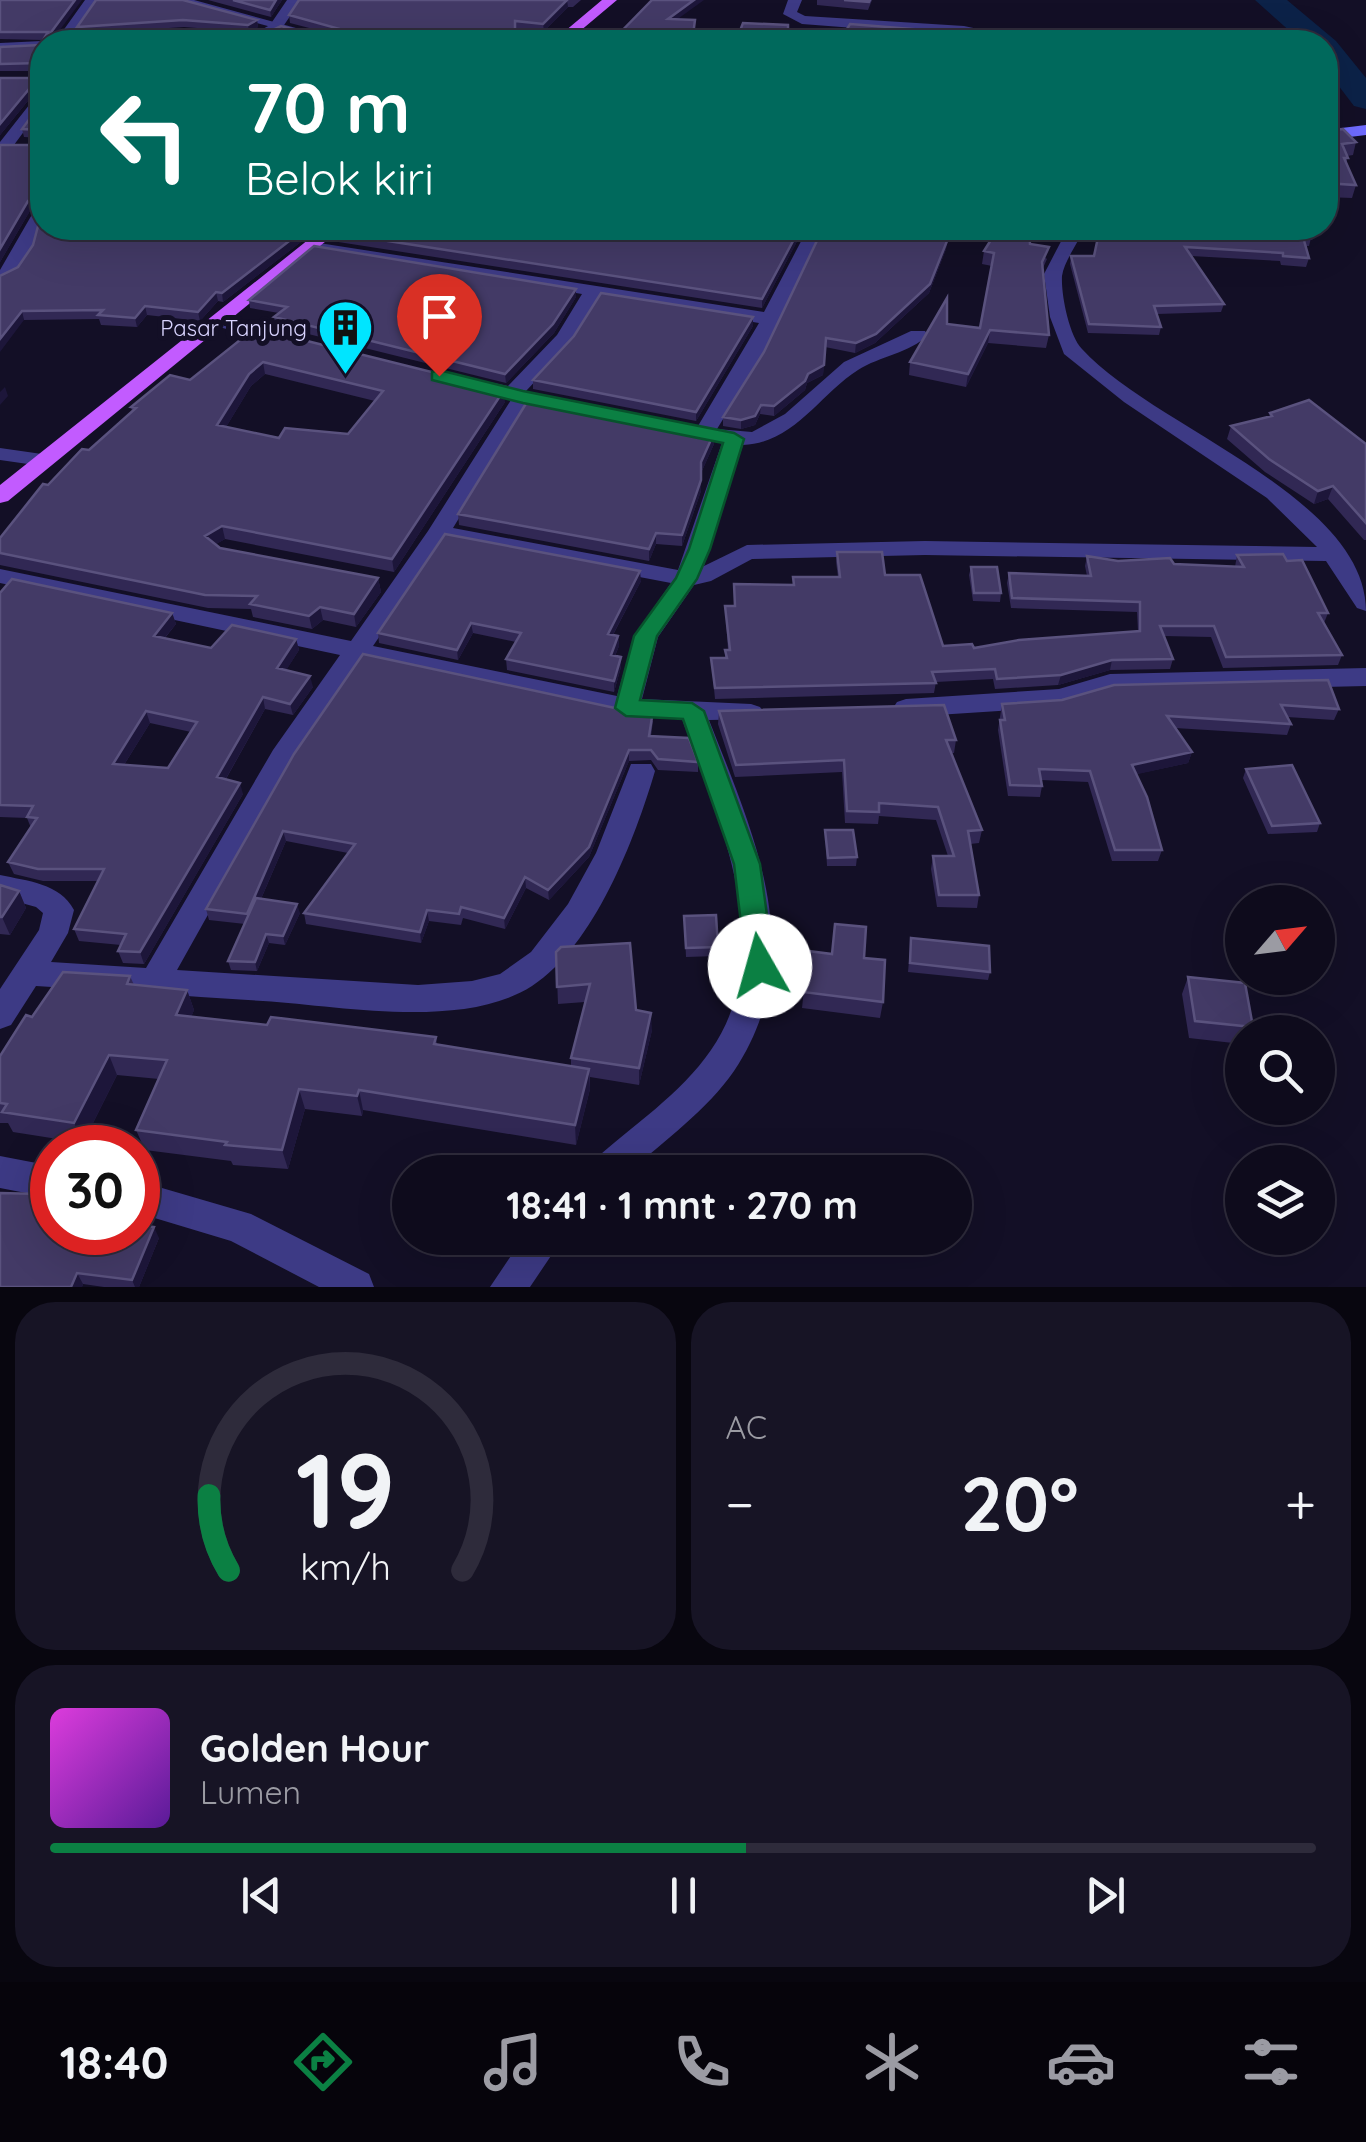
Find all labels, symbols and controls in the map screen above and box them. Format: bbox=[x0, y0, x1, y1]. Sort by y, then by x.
text: 70 m bbox=[245, 63, 411, 151]
icon: left bbox=[80, 70, 210, 200]
text: Belok kiri bbox=[245, 150, 434, 206]
pin bbox=[397, 274, 482, 377]
icon: arrive bbox=[412, 289, 467, 344]
building icon: Pasar Tanjung bbox=[316, 298, 376, 377]
place label: Pasar Tanjung bbox=[160, 314, 307, 342]
north arrow bbox=[1225, 885, 1335, 995]
map controls bbox=[1225, 885, 1335, 1255]
position arrow bbox=[708, 914, 812, 1018]
button: search bbox=[1225, 1015, 1335, 1125]
speed limit sign: 30 bbox=[30, 1125, 160, 1255]
button: layers bbox=[1225, 1145, 1335, 1255]
text: 18:41 · 1 mnt · 270 m bbox=[506, 1181, 858, 1229]
text: AC bbox=[726, 1407, 767, 1447]
text: 19 bbox=[295, 1424, 395, 1554]
text: 20° bbox=[960, 1456, 1079, 1550]
text: − bbox=[726, 1469, 754, 1538]
text: + bbox=[1285, 1469, 1316, 1538]
text: km/h bbox=[300, 1544, 391, 1589]
text: Golden Hour bbox=[200, 1724, 429, 1772]
text: Lumen bbox=[200, 1772, 301, 1812]
icon: previous bbox=[234, 1868, 289, 1923]
icon: pause bbox=[656, 1868, 711, 1923]
icon: next bbox=[1078, 1868, 1133, 1923]
icon: directions bbox=[288, 2027, 358, 2097]
icon: music bbox=[478, 2027, 548, 2097]
icon: phone bbox=[667, 2027, 737, 2097]
icon: climate bbox=[857, 2027, 927, 2097]
icon: car bbox=[1046, 2027, 1116, 2097]
icon: filters bbox=[1236, 2027, 1306, 2097]
text: 18:40 bbox=[60, 2034, 168, 2090]

